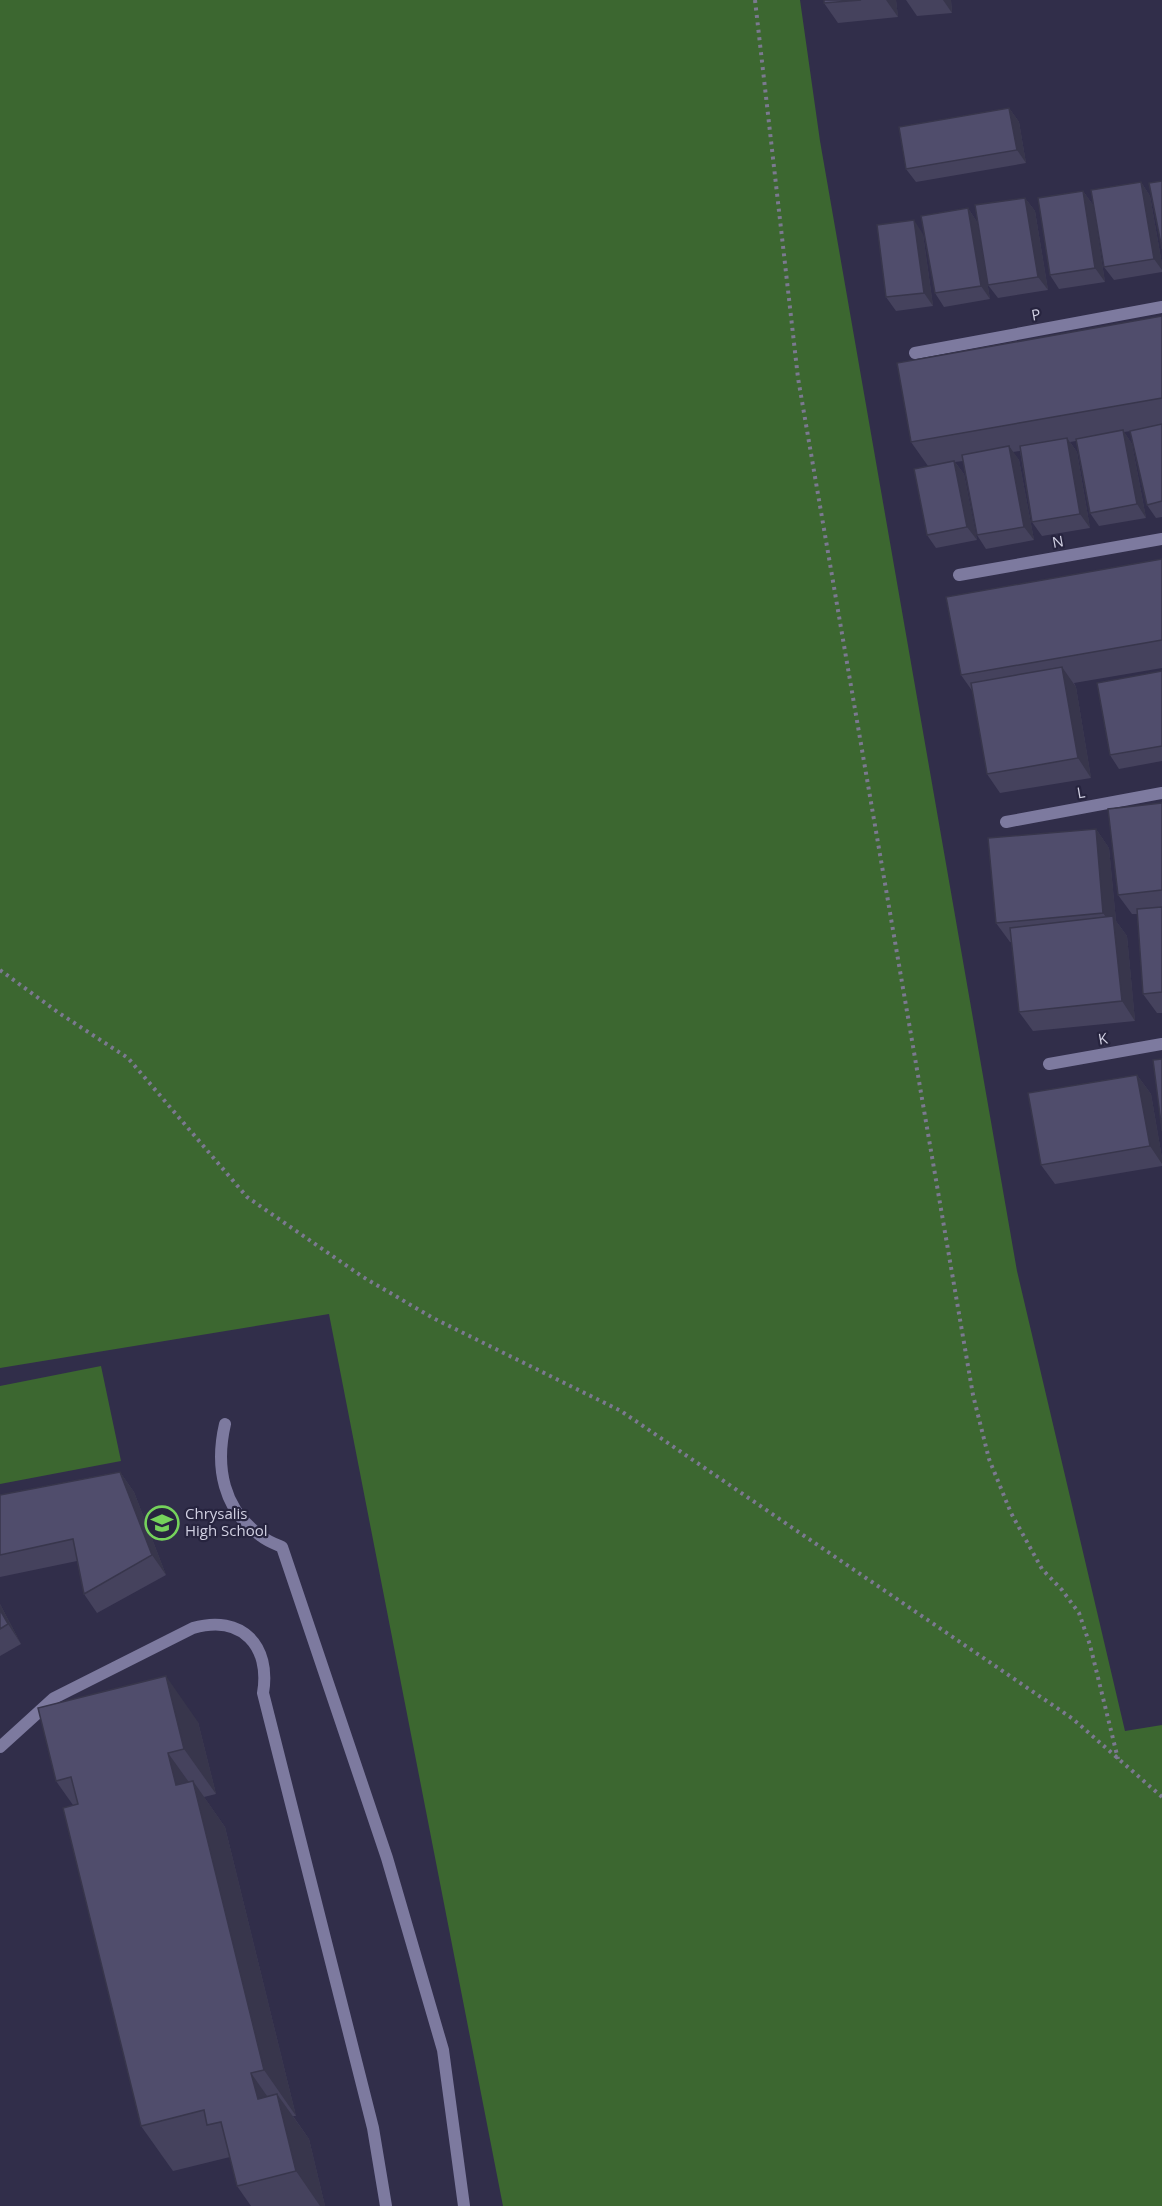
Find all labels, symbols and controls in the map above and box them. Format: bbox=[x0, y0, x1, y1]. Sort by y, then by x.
street label: P bbox=[1030, 303, 1042, 325]
street label: N bbox=[1051, 530, 1065, 552]
street label: L bbox=[1075, 781, 1087, 803]
street label: K bbox=[1097, 1027, 1110, 1049]
place label: Chrysalis High School bbox=[185, 1503, 268, 1540]
school or university icon: Chrysalis High School bbox=[144, 1505, 180, 1541]

